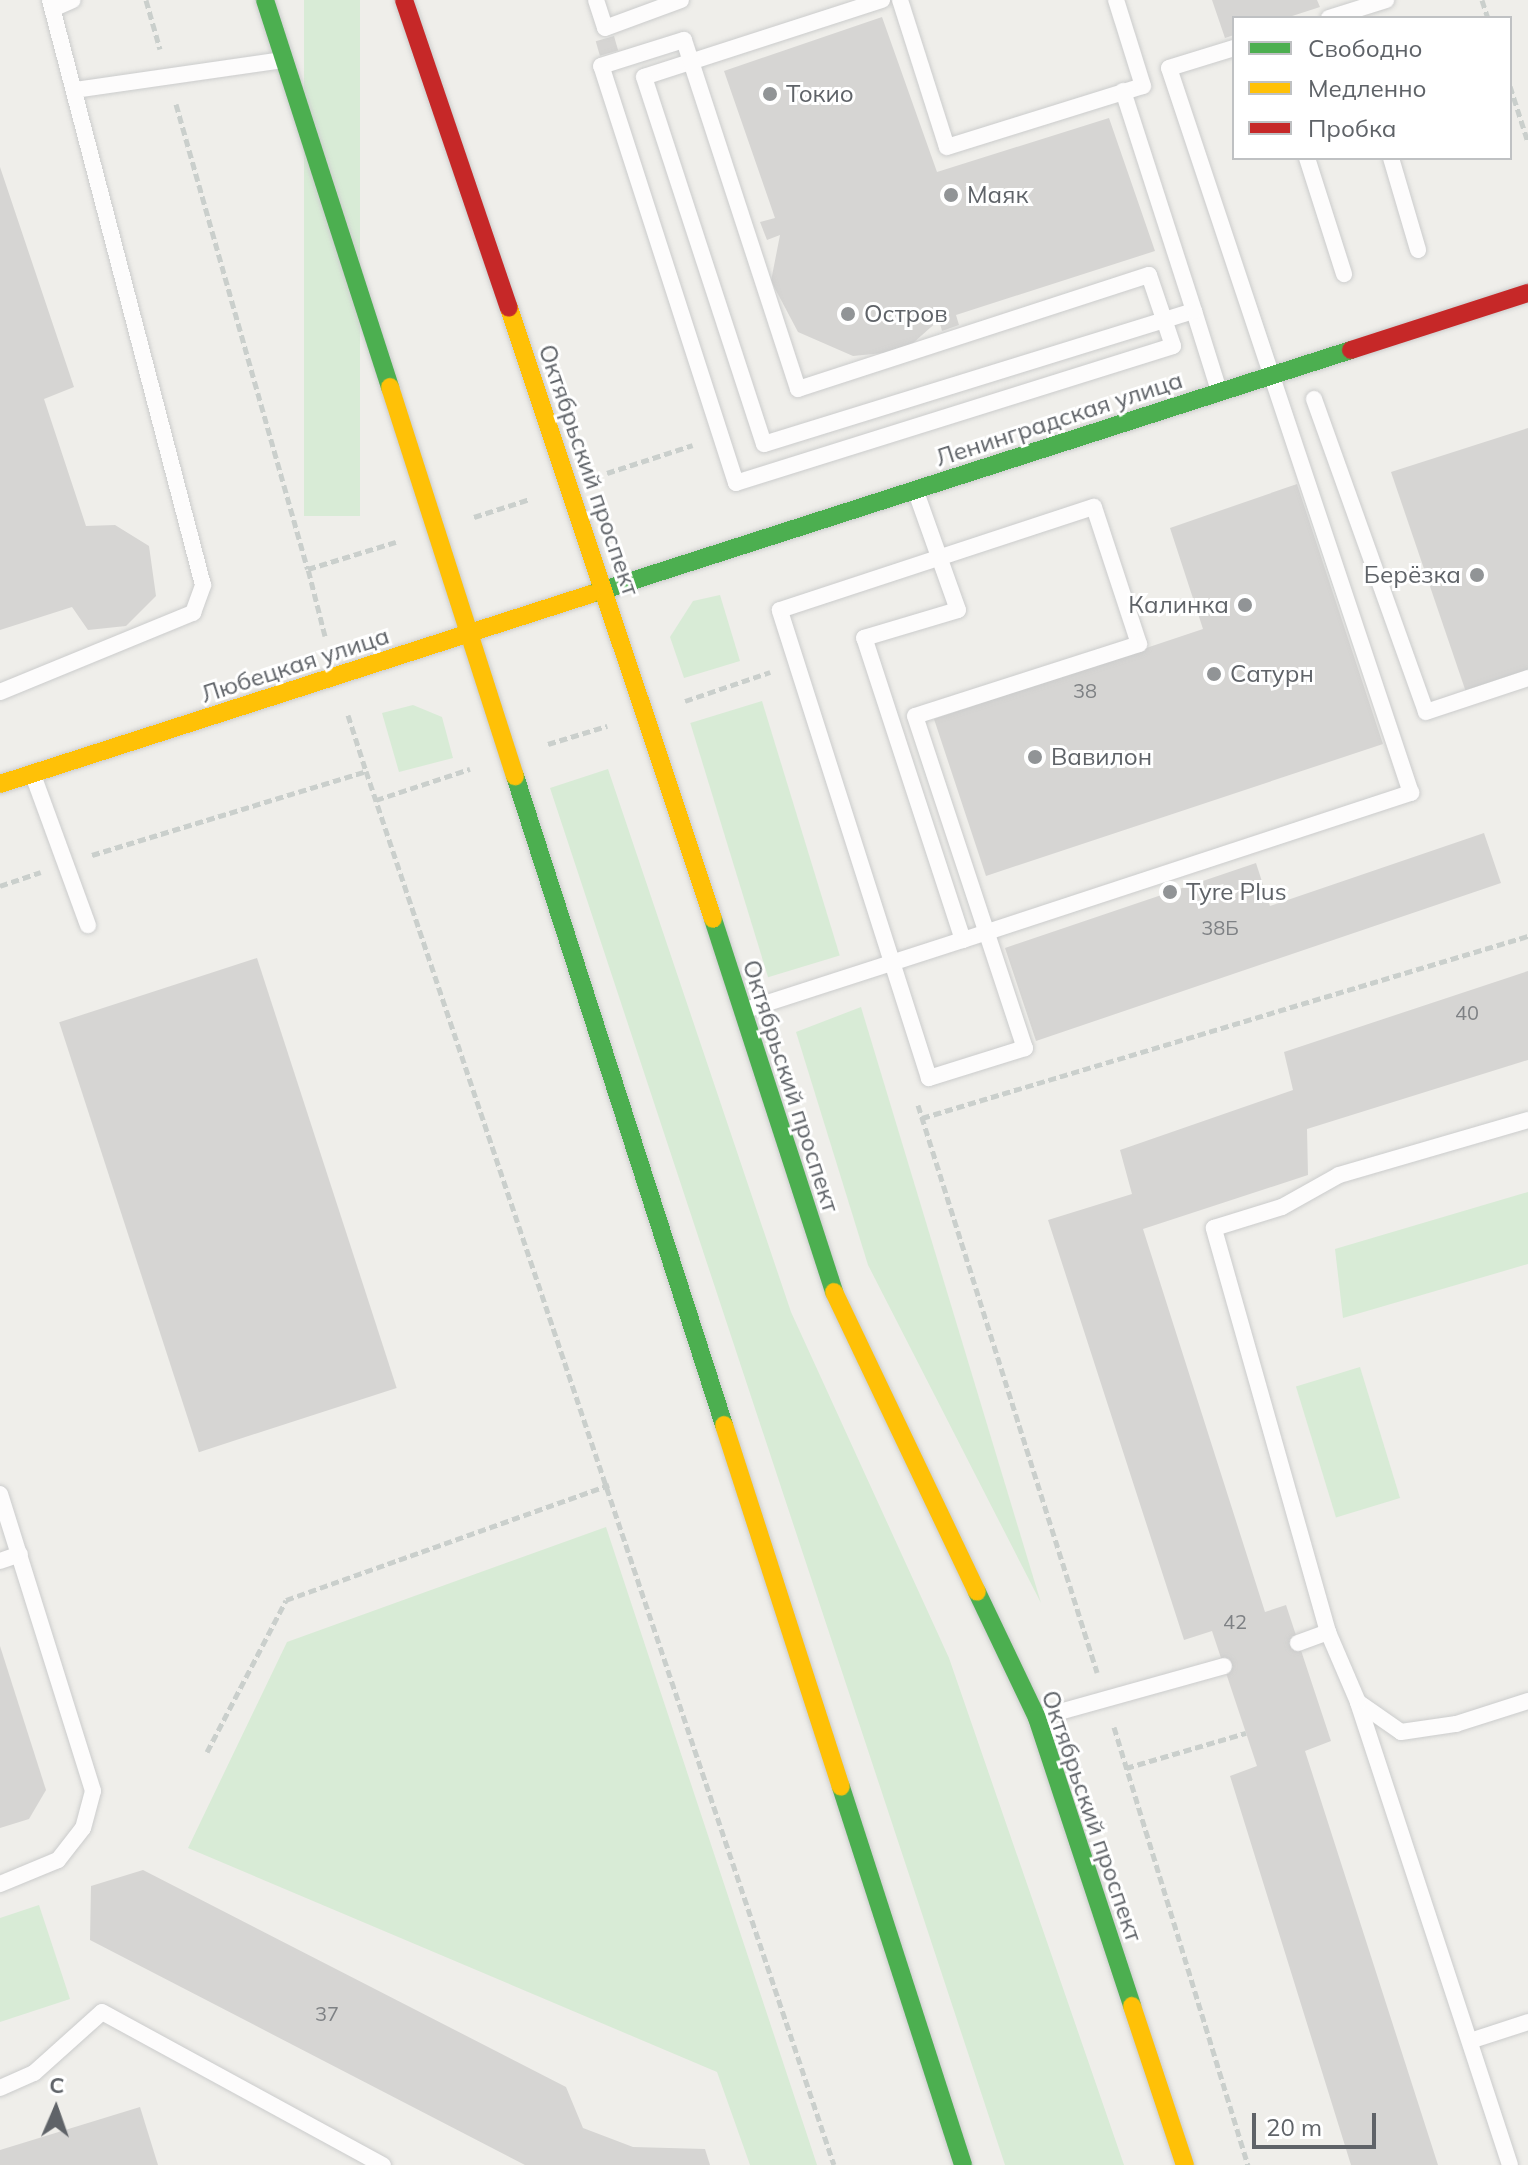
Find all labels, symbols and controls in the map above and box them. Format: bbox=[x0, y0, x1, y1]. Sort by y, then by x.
legend bbox=[1232, 16, 1512, 160]
text: Свободно bbox=[1308, 33, 1423, 63]
text: Медленно bbox=[1308, 73, 1427, 103]
place label: Токио bbox=[786, 80, 854, 108]
marker: Токио bbox=[761, 85, 779, 103]
text: Пробка bbox=[1308, 113, 1396, 143]
place label: Маяк bbox=[967, 181, 1028, 209]
marker: Маяк bbox=[942, 186, 960, 204]
place label: Остров bbox=[864, 300, 948, 328]
marker: Остров bbox=[839, 305, 857, 323]
street label: Октябрьский проспект bbox=[532, 341, 646, 599]
street label: Ленинградская улица bbox=[932, 365, 1186, 473]
place label: Берёзка bbox=[1364, 561, 1461, 589]
marker: Берёзка bbox=[1468, 566, 1486, 584]
place label: Калинка bbox=[1128, 591, 1229, 619]
marker: Калинка bbox=[1236, 596, 1254, 614]
street label: Любецкая улица bbox=[197, 621, 393, 709]
place label: Сатурн bbox=[1230, 660, 1314, 688]
marker: Сатурн bbox=[1205, 665, 1223, 683]
house number: 38 bbox=[1073, 678, 1097, 702]
place label: Вавилон bbox=[1051, 743, 1152, 771]
marker: Вавилон bbox=[1026, 748, 1044, 766]
place label: Tyre Plus bbox=[1186, 878, 1287, 906]
marker: Tyre Plus bbox=[1161, 883, 1179, 901]
house number: 38Б bbox=[1201, 915, 1239, 939]
street label: Октябрьский проспект bbox=[737, 956, 845, 1216]
house number: 40 bbox=[1455, 1000, 1479, 1024]
house number: 42 bbox=[1223, 1609, 1247, 1633]
street label: Октябрьский проспект bbox=[1035, 1687, 1149, 1945]
house number: 37 bbox=[315, 2001, 339, 2025]
north arrow bbox=[16, 2069, 96, 2149]
text: С bbox=[49, 2071, 65, 2099]
scale bar bbox=[1256, 2097, 1380, 2147]
text: 20 m bbox=[1266, 2112, 1322, 2142]

